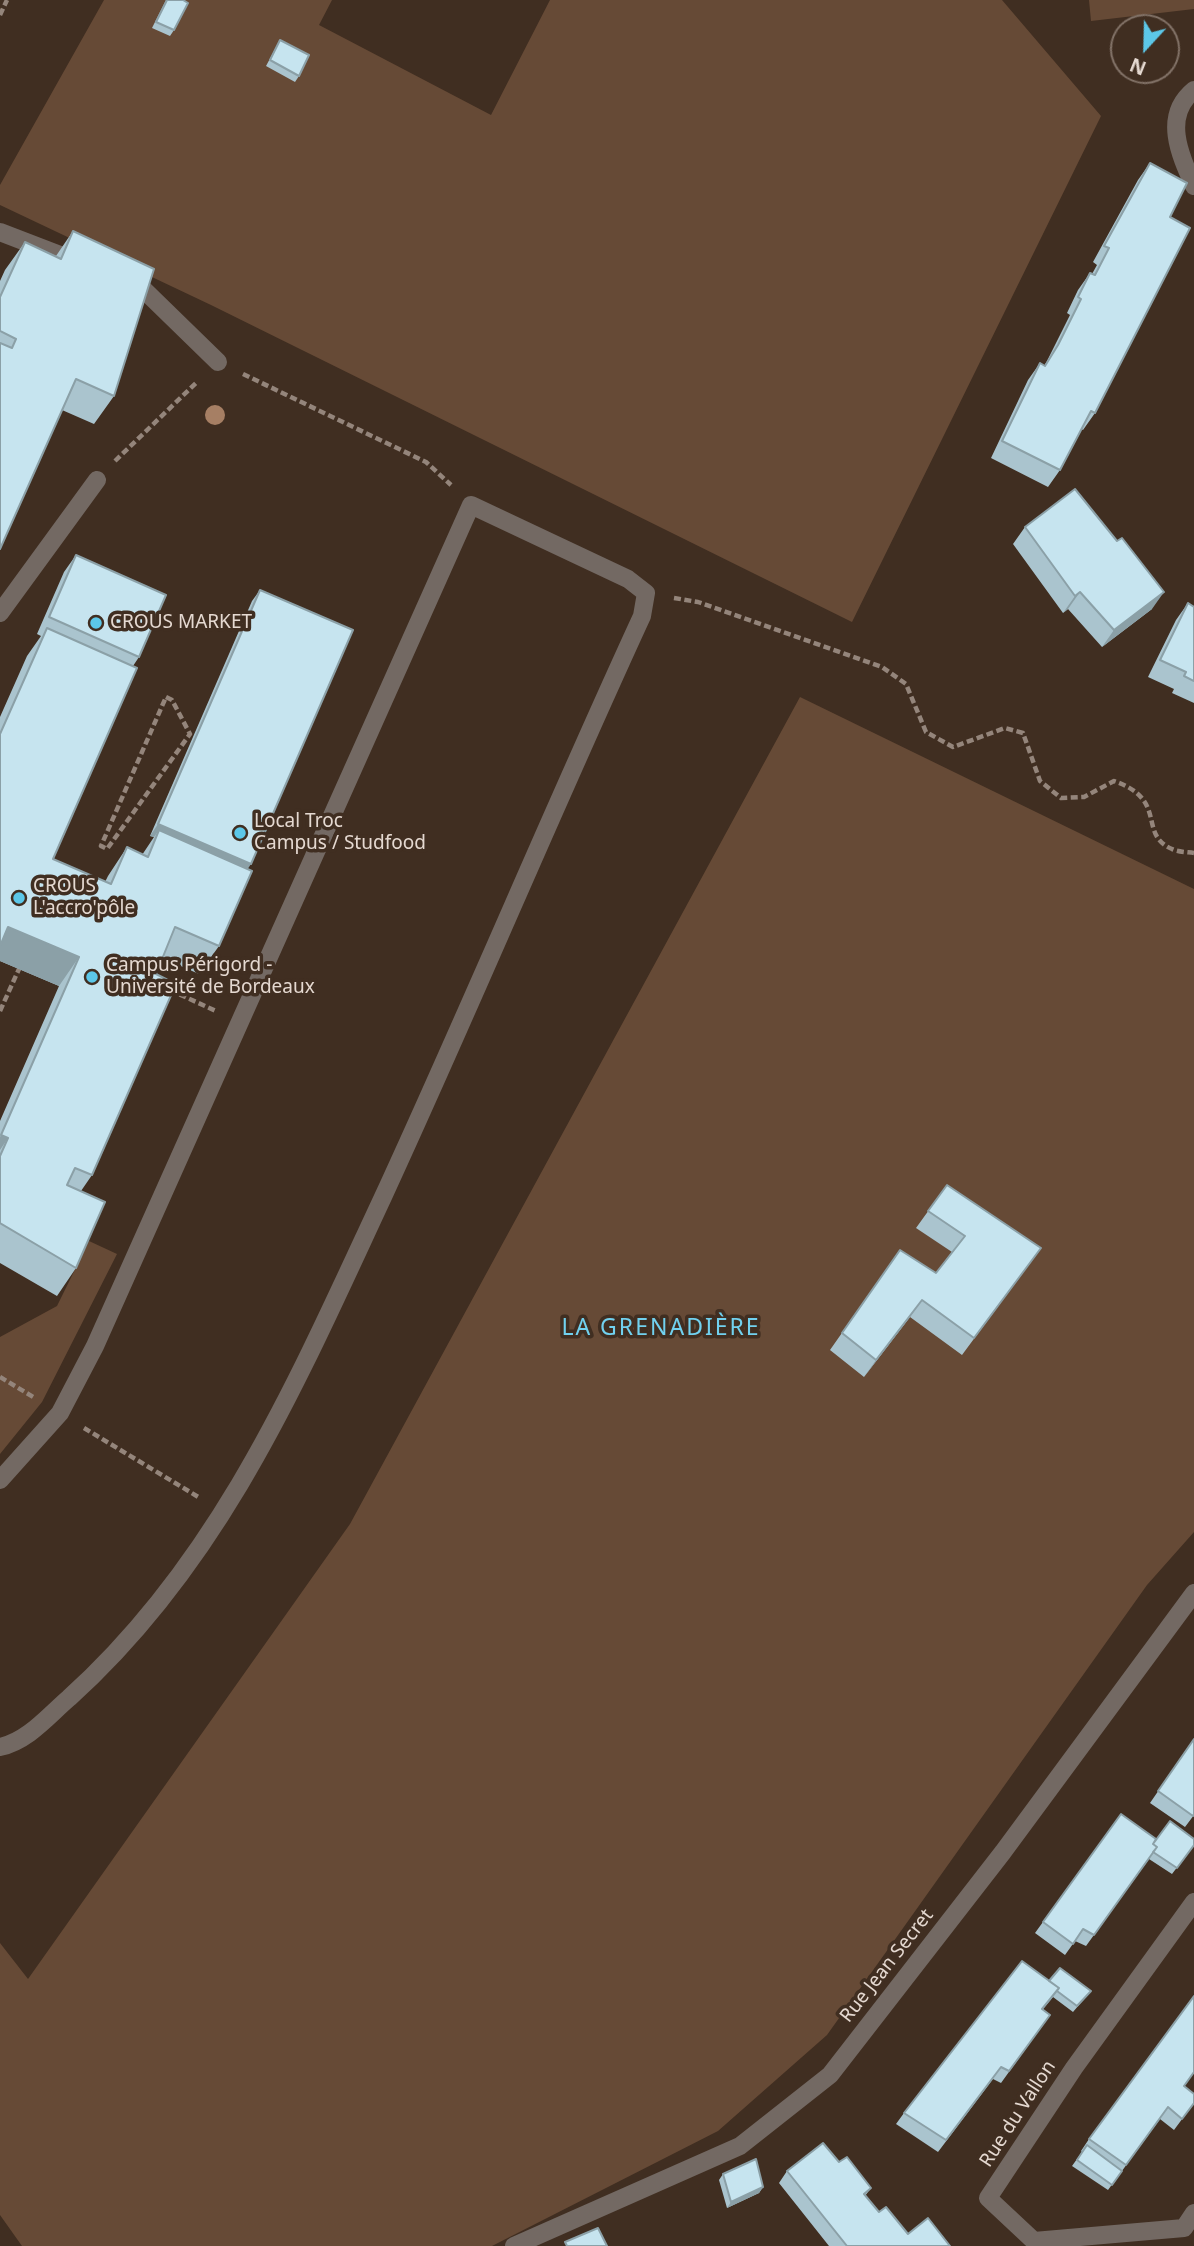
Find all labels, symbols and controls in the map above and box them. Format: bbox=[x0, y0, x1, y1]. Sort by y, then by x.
north arrow bbox=[1110, 14, 1180, 84]
text: N bbox=[1126, 52, 1150, 82]
place label: CROUS MARKET bbox=[110, 612, 252, 634]
marker: CROUS MARKET bbox=[88, 615, 104, 631]
place label: Local Troc Campus / Studfood bbox=[254, 811, 426, 855]
marker: Local Troc Campus / Studfood bbox=[232, 825, 248, 841]
place label: CROUS L'accro'pôle bbox=[33, 876, 135, 920]
marker: CROUS L'accro'pôle bbox=[11, 890, 27, 906]
place label: Campus Périgord - Université de Bordeaux bbox=[106, 955, 315, 999]
marker: Campus Périgord - Université de Bordeaux bbox=[84, 969, 100, 985]
district label: LA GRENADIÈRE bbox=[563, 1314, 759, 1342]
street label: Rue Jean Secret bbox=[836, 1905, 938, 2027]
street label: Rue du Vallon bbox=[975, 2057, 1061, 2171]

